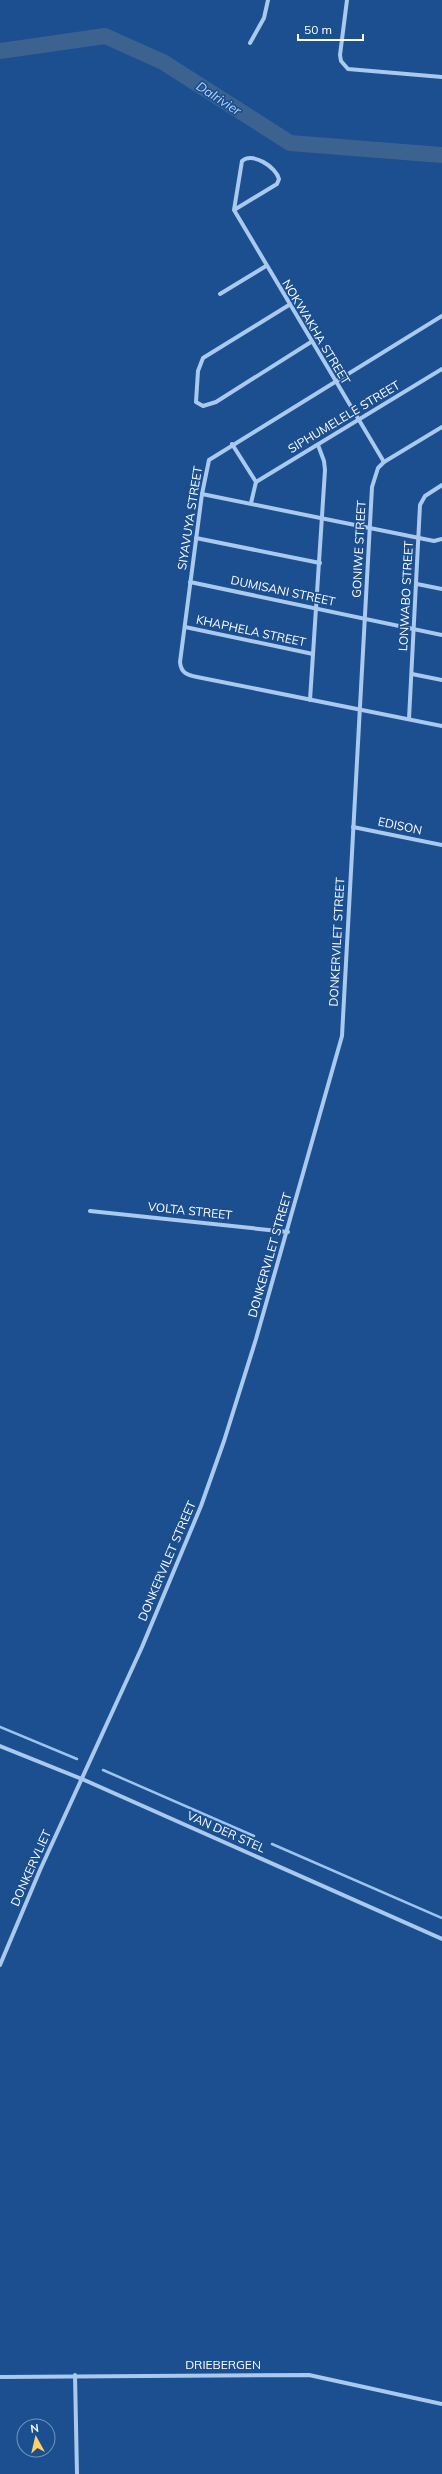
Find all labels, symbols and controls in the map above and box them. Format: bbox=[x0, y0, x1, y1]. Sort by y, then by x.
scale bar bbox=[298, 16, 363, 42]
text: 50 m bbox=[304, 22, 332, 37]
water label: Dalrivier bbox=[194, 78, 245, 119]
street label: NOKWAKHA STREET bbox=[279, 276, 354, 388]
street label: SIPHUMELELE STREET bbox=[285, 377, 403, 456]
street label: SIYAVUYA STREET bbox=[174, 464, 205, 571]
street label: GONIWE STREET bbox=[348, 499, 369, 598]
street label: LONWABO STREET bbox=[395, 540, 416, 652]
street label: DUMISANI STREET bbox=[229, 572, 338, 609]
street label: KHAPHELA STREET bbox=[195, 612, 308, 650]
street label: EDISON bbox=[377, 814, 424, 838]
street label: DONKERVILET STREET bbox=[326, 876, 347, 1007]
street label: DONKERVILET STREET bbox=[244, 1190, 295, 1319]
street label: VOLTA STREET bbox=[147, 1199, 234, 1222]
street label: DONKERVILET STREET bbox=[134, 1498, 199, 1623]
street label: VAN DER STEL bbox=[185, 1808, 268, 1856]
street label: DONKERVLIET bbox=[7, 1827, 54, 1908]
street label: DRIEBERGEN bbox=[185, 2357, 261, 2372]
north arrow bbox=[16, 2418, 56, 2458]
text: N bbox=[30, 2421, 40, 2436]

